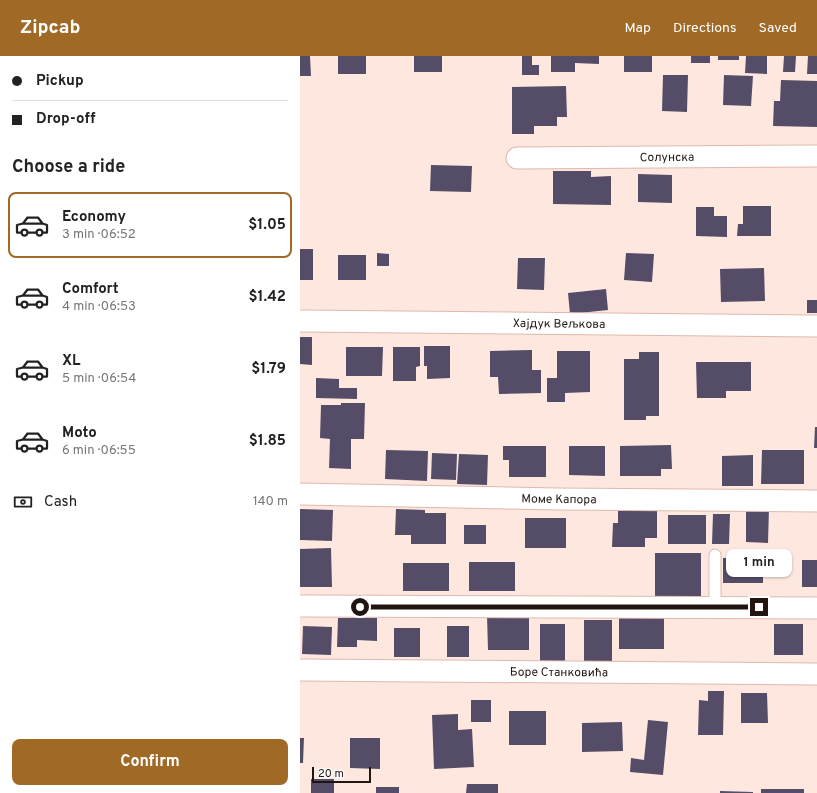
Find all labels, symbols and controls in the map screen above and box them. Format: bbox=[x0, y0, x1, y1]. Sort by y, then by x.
text: Zipcab bbox=[20, 16, 80, 40]
text: Map bbox=[625, 20, 651, 37]
text: Directions bbox=[673, 20, 737, 37]
text: Saved bbox=[759, 20, 797, 37]
text: Pickup bbox=[36, 72, 84, 91]
text: Drop-off bbox=[36, 110, 96, 129]
street label: Солунска bbox=[640, 150, 694, 166]
text: Choose a ride bbox=[12, 156, 125, 179]
icon: car bbox=[14, 207, 50, 243]
text: Economy bbox=[62, 208, 126, 227]
text: $1.05 bbox=[248, 216, 286, 235]
text: 3 min · 06:52 bbox=[62, 227, 136, 243]
icon: car bbox=[14, 279, 50, 315]
text: Comfort bbox=[62, 280, 119, 299]
text: $1.42 bbox=[248, 288, 286, 307]
text: 4 min · 06:53 bbox=[62, 299, 136, 315]
street label: Хајдук Вељкова bbox=[513, 316, 605, 333]
icon: car bbox=[14, 351, 50, 387]
text: XL bbox=[62, 352, 80, 371]
text: $1.79 bbox=[251, 360, 286, 379]
text: 5 min · 06:54 bbox=[62, 371, 136, 387]
icon: car bbox=[14, 423, 50, 459]
text: Moto bbox=[62, 424, 97, 443]
text: $1.85 bbox=[249, 432, 286, 451]
text: 6 min · 06:55 bbox=[62, 443, 136, 459]
icon: cash bbox=[12, 491, 34, 513]
street label: Моме Капора bbox=[521, 491, 597, 508]
text: Cash bbox=[44, 493, 77, 512]
text: 140 m bbox=[253, 494, 288, 510]
callout: 1 min bbox=[726, 549, 792, 577]
text: 1 min bbox=[743, 555, 775, 571]
route start bbox=[351, 598, 369, 616]
route end bbox=[750, 598, 768, 616]
street label: Боре Станковића bbox=[510, 665, 608, 681]
button: Confirm bbox=[12, 739, 288, 785]
scale bar bbox=[312, 765, 371, 784]
text: 20 m bbox=[318, 767, 344, 781]

